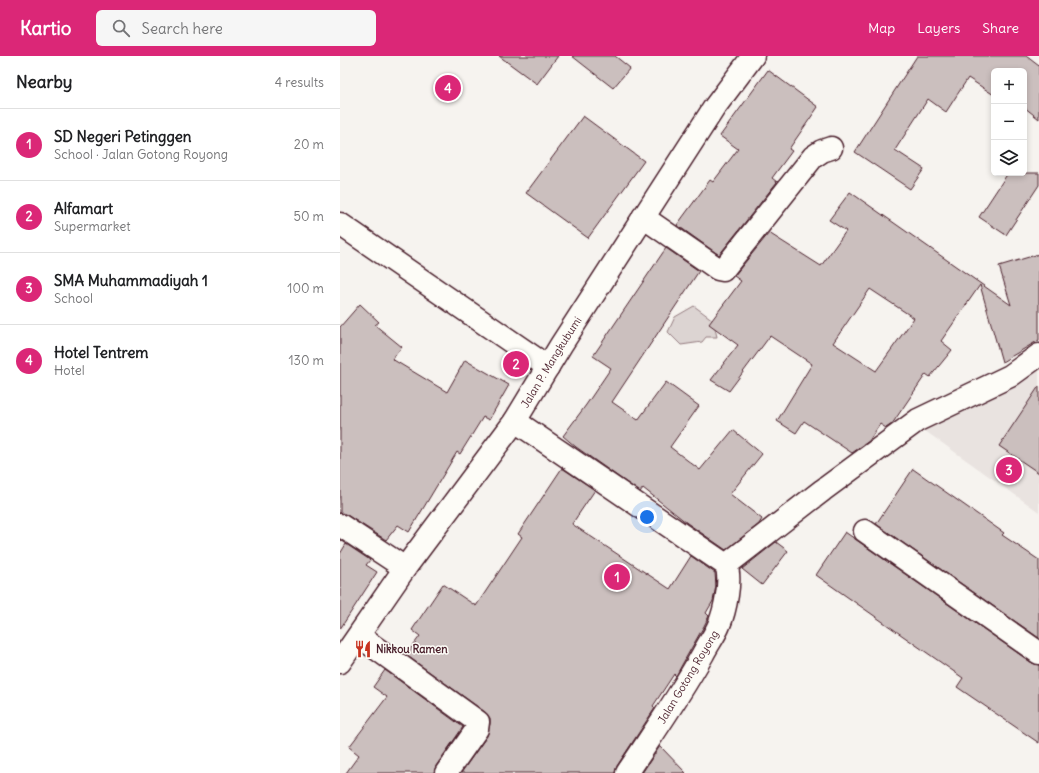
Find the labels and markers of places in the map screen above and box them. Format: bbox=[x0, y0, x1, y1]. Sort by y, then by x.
pin: 4 bbox=[435, 73, 461, 103]
pin: 2 bbox=[503, 349, 529, 379]
pin: 3 bbox=[996, 455, 1022, 485]
pin: 1 bbox=[604, 562, 630, 592]
restaurant icon: Nikkou Ramen bbox=[353, 639, 373, 659]
place label: Nikkou Ramen bbox=[376, 642, 448, 656]

